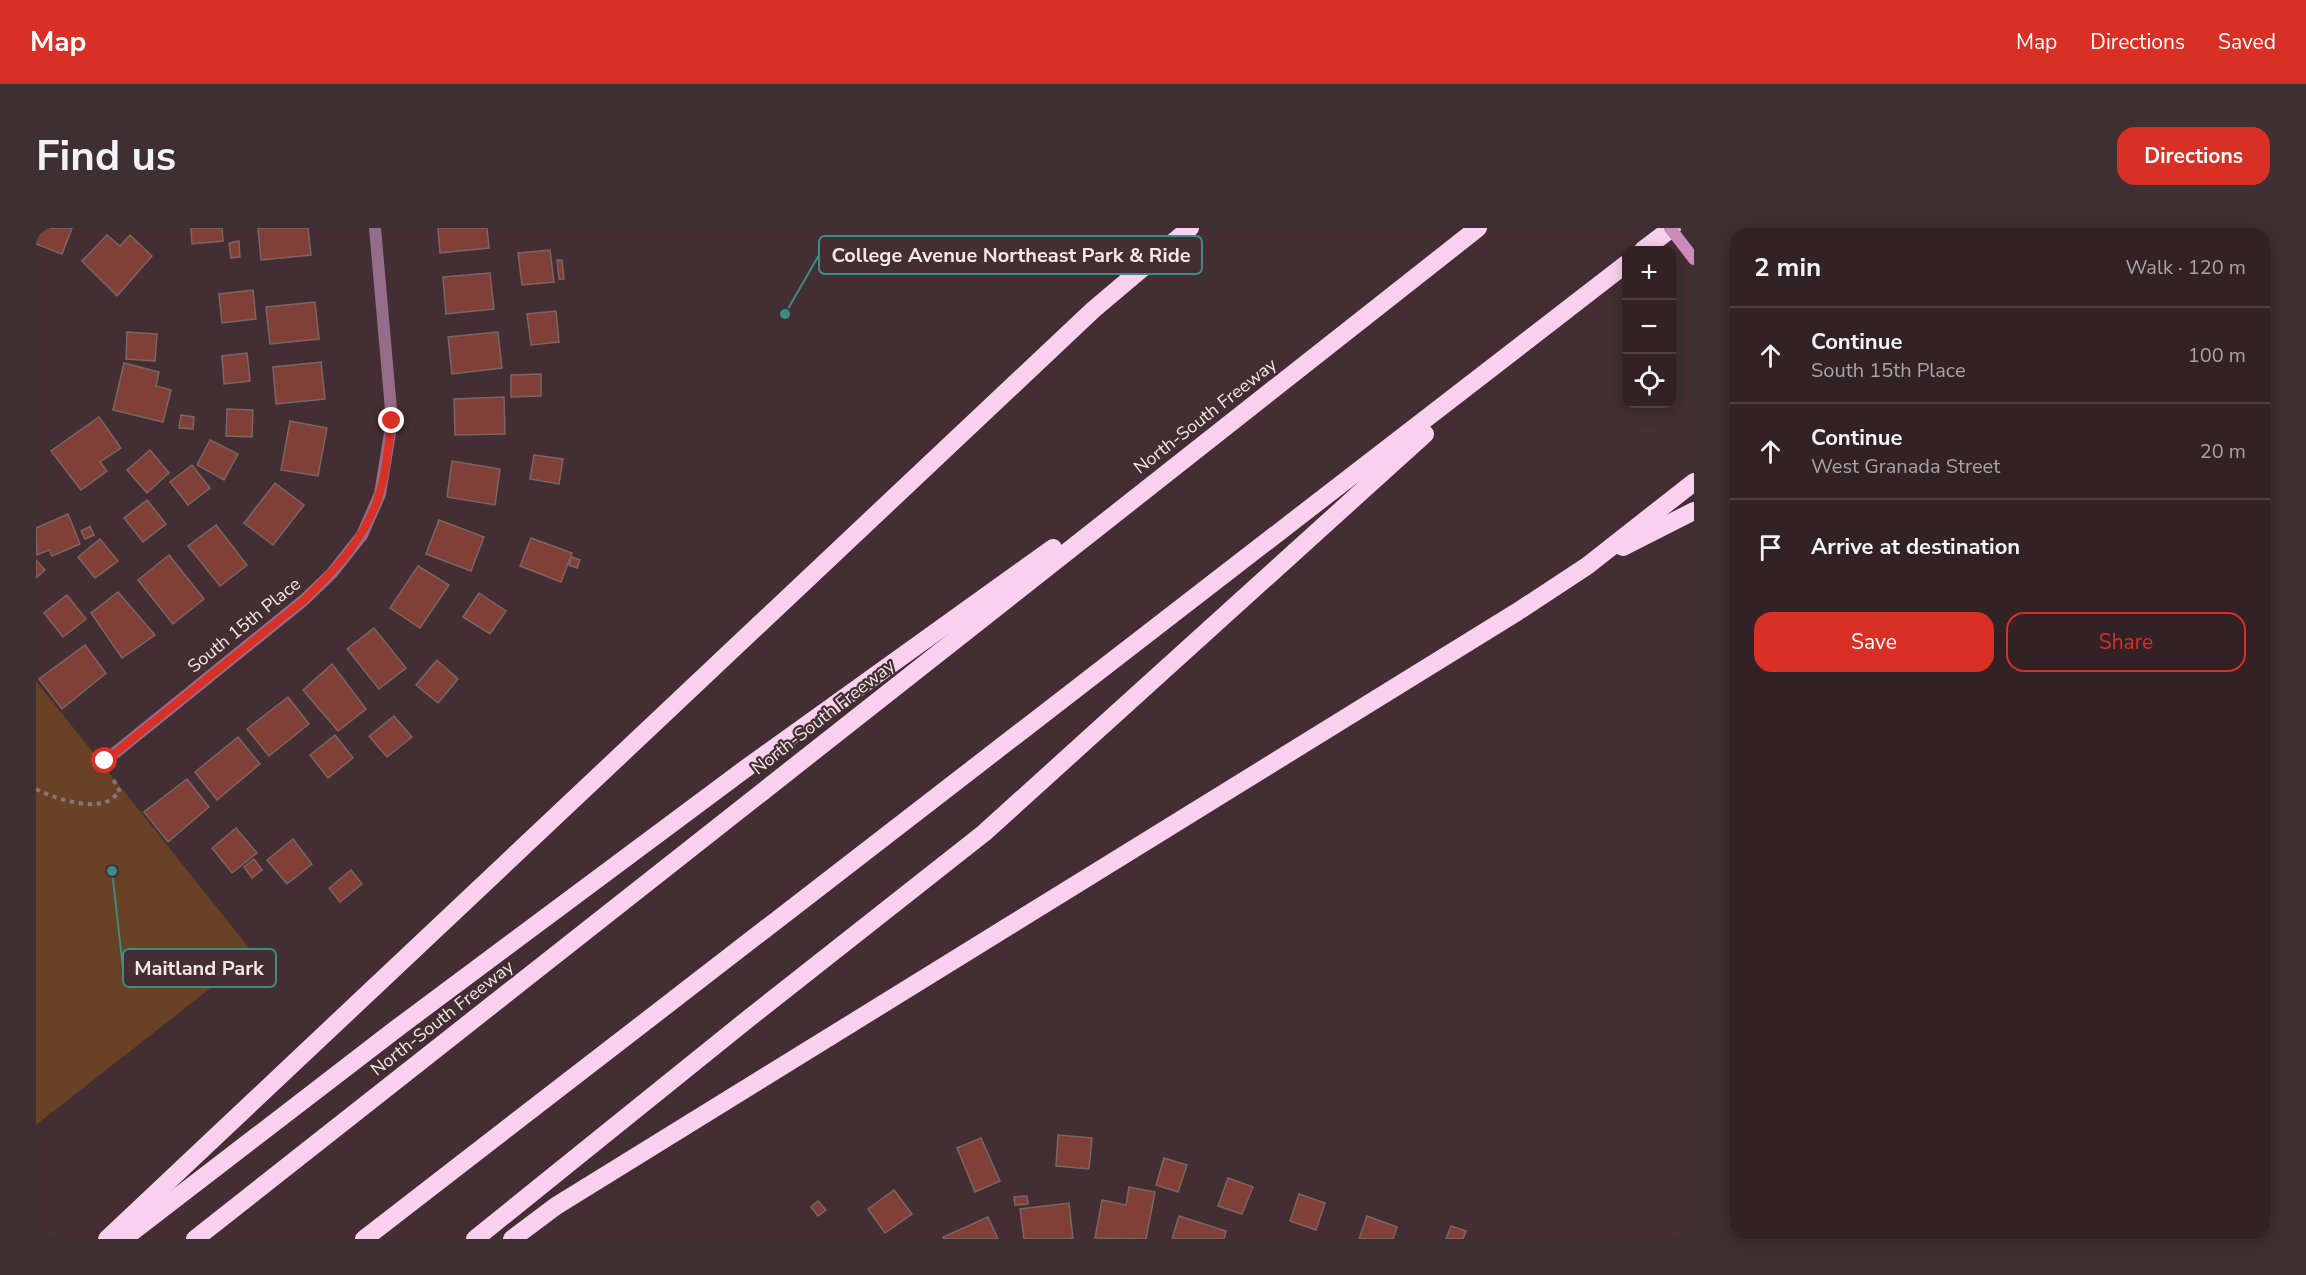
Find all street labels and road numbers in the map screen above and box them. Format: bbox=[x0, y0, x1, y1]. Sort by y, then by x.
street label: North-South Freeway bbox=[1129, 352, 1282, 479]
street label: South 15th Place bbox=[182, 572, 306, 678]
street label: North-South Freeway bbox=[747, 653, 900, 780]
street label: North-South Freeway bbox=[366, 954, 519, 1081]

